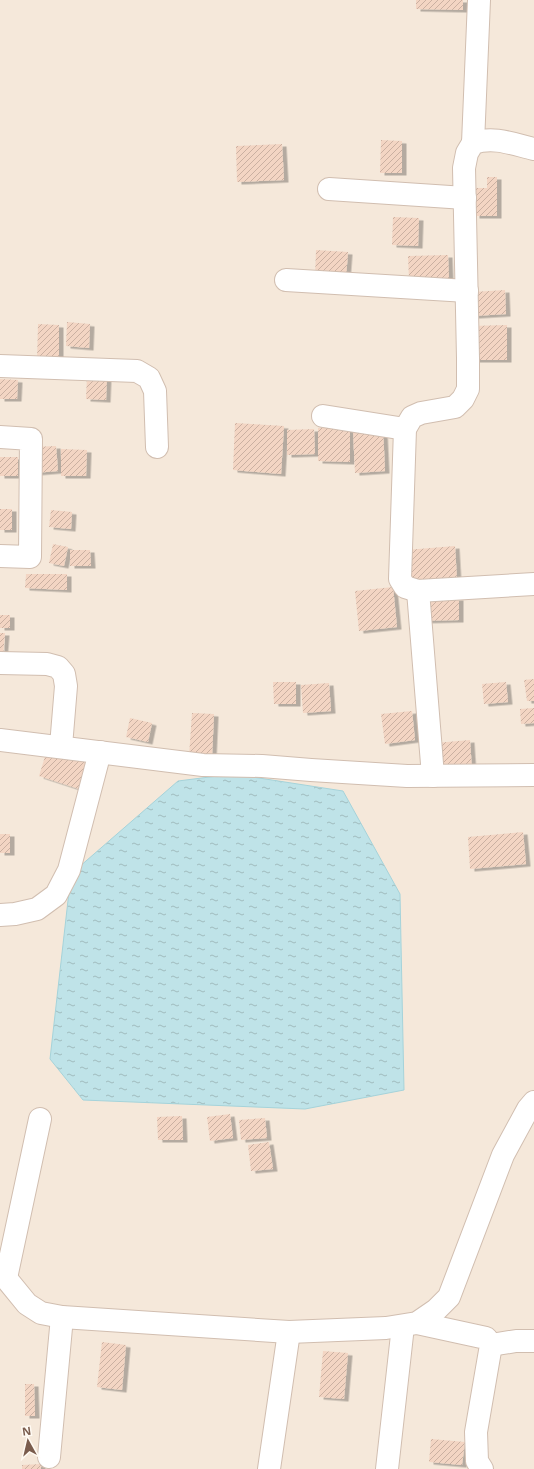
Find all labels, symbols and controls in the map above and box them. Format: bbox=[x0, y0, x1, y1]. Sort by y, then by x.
north arrow bbox=[8, 1421, 48, 1461]
text: N bbox=[21, 1423, 32, 1439]

